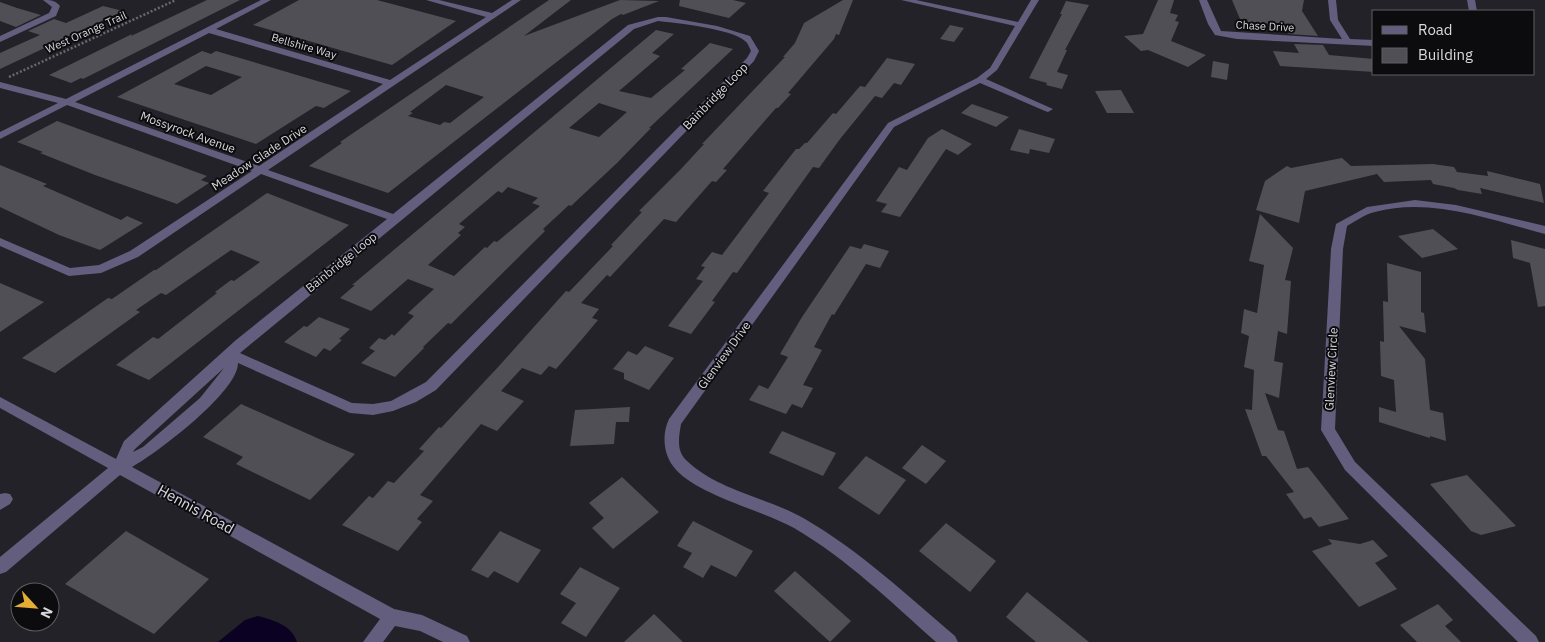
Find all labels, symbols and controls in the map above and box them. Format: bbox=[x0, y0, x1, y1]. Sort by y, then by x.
street label: West Orange Trail bbox=[43, 8, 129, 56]
legend bbox=[1372, 10, 1535, 75]
street label: Chase Drive bbox=[1235, 17, 1295, 35]
text: Road bbox=[1418, 20, 1453, 39]
street label: Bellshire Way bbox=[270, 30, 339, 62]
text: Building bbox=[1418, 45, 1473, 64]
street label: Bainbridge Loop bbox=[679, 59, 751, 133]
street label: Mossyrock Avenue bbox=[138, 108, 238, 156]
street label: Meadow Glade Drive bbox=[209, 120, 310, 193]
street label: Bainbridge Loop bbox=[302, 229, 380, 295]
street label: Glenview Drive bbox=[694, 318, 754, 392]
street label: Glenview Circle bbox=[1321, 327, 1341, 411]
street label: Hennis Road bbox=[154, 480, 238, 538]
north arrow bbox=[10, 582, 60, 632]
text: N bbox=[36, 604, 57, 621]

